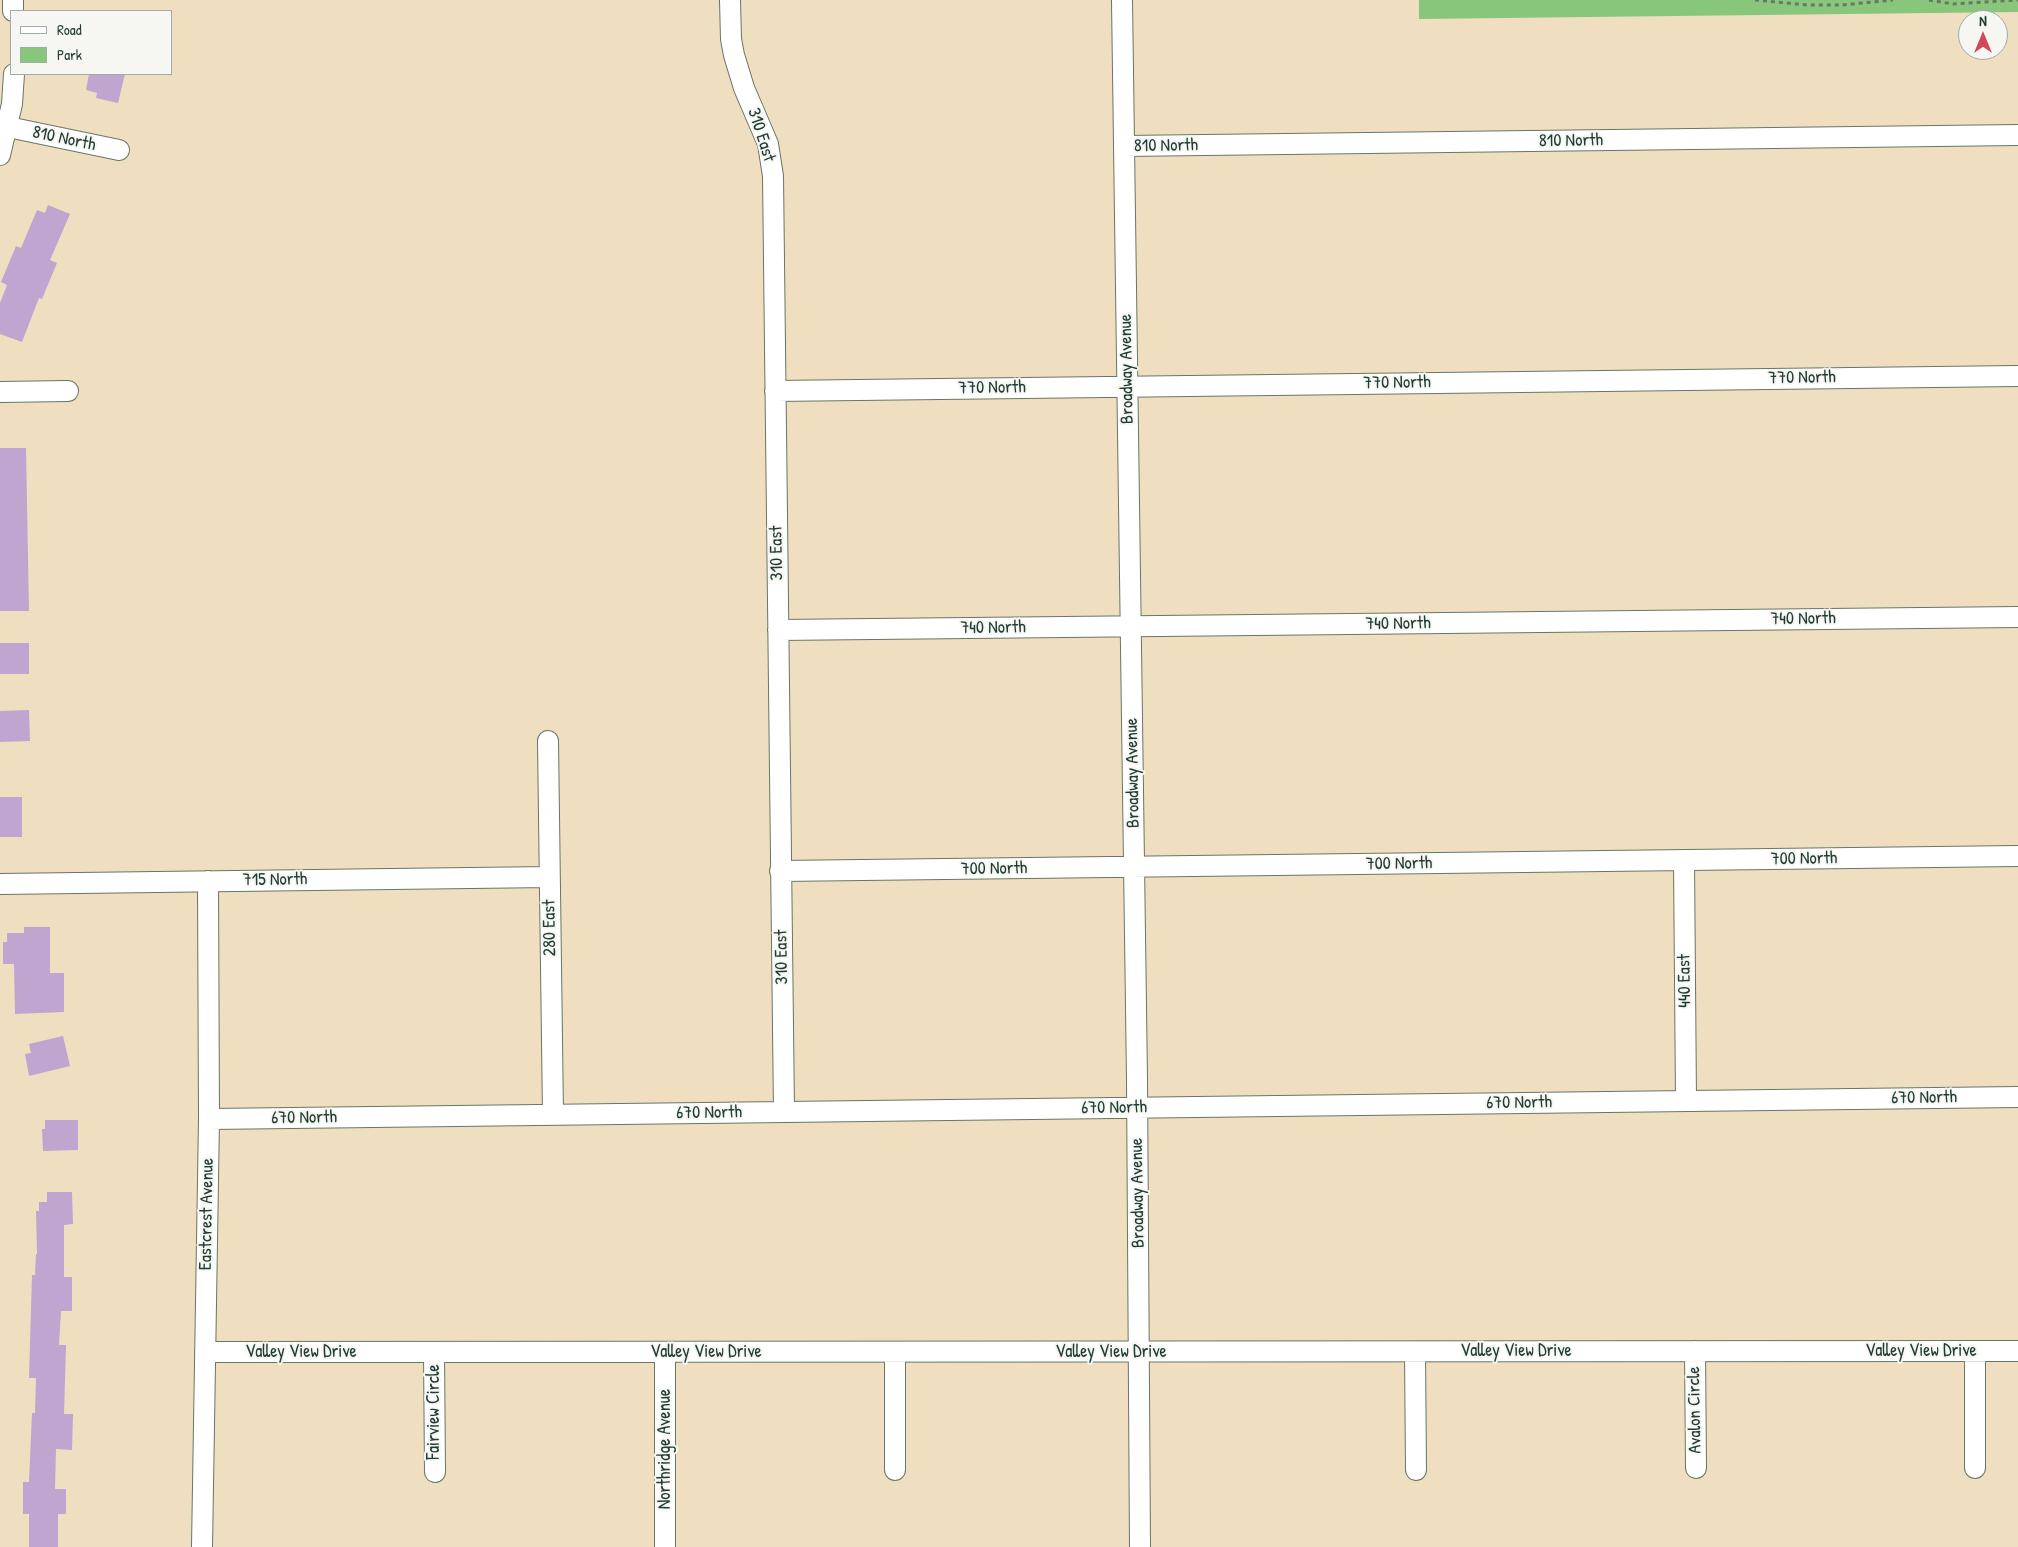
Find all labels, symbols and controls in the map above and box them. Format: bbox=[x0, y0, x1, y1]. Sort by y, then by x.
legend bbox=[10, 10, 172, 75]
north arrow bbox=[1958, 10, 2008, 60]
text: N bbox=[1979, 11, 1987, 30]
text: Road bbox=[57, 19, 82, 40]
text: Park bbox=[57, 44, 82, 65]
street label: 310 East bbox=[742, 106, 780, 164]
street label: 810 North bbox=[30, 122, 98, 156]
street label: 810 North bbox=[1539, 130, 1603, 152]
street label: 810 North bbox=[1134, 135, 1198, 157]
street label: Broadway Avenue bbox=[1115, 314, 1139, 424]
street label: 770 North bbox=[1768, 367, 1836, 389]
street label: 770 North bbox=[1363, 372, 1431, 394]
street label: 770 North bbox=[958, 377, 1026, 399]
street label: 310 East bbox=[766, 525, 788, 581]
street label: 740 North bbox=[1770, 608, 1836, 630]
street label: 740 North bbox=[1365, 613, 1431, 635]
street label: 740 North bbox=[960, 617, 1026, 639]
street label: Broadway Avenue bbox=[1121, 718, 1145, 828]
street label: 700 North bbox=[1770, 848, 1838, 870]
street label: 700 North bbox=[1365, 853, 1433, 875]
street label: 700 North bbox=[960, 858, 1028, 880]
street label: 715 North bbox=[242, 869, 308, 891]
street label: 280 East bbox=[539, 900, 561, 956]
street label: 310 East bbox=[771, 929, 793, 985]
street label: 440 East bbox=[1674, 954, 1696, 1008]
street label: 670 North bbox=[1891, 1087, 1957, 1109]
street label: 670 North bbox=[1486, 1092, 1552, 1114]
street label: 670 North bbox=[1081, 1097, 1147, 1119]
street label: 670 North bbox=[676, 1102, 742, 1124]
street label: 670 North bbox=[271, 1107, 337, 1129]
street label: Broadway Avenue bbox=[1126, 1138, 1150, 1248]
street label: Eastcrest Avenue bbox=[195, 1158, 219, 1270]
street label: Valley View Drive bbox=[1460, 1340, 1572, 1362]
street label: Valley View Drive bbox=[1865, 1340, 1977, 1362]
street label: Valley View Drive bbox=[245, 1341, 357, 1363]
street label: Valley View Drive bbox=[650, 1341, 762, 1363]
street label: Valley View Drive bbox=[1055, 1341, 1167, 1363]
street label: Fairview Circle bbox=[423, 1364, 445, 1460]
street label: Avalon Circle bbox=[1683, 1366, 1707, 1454]
street label: Northridge Avenue bbox=[654, 1389, 676, 1509]

